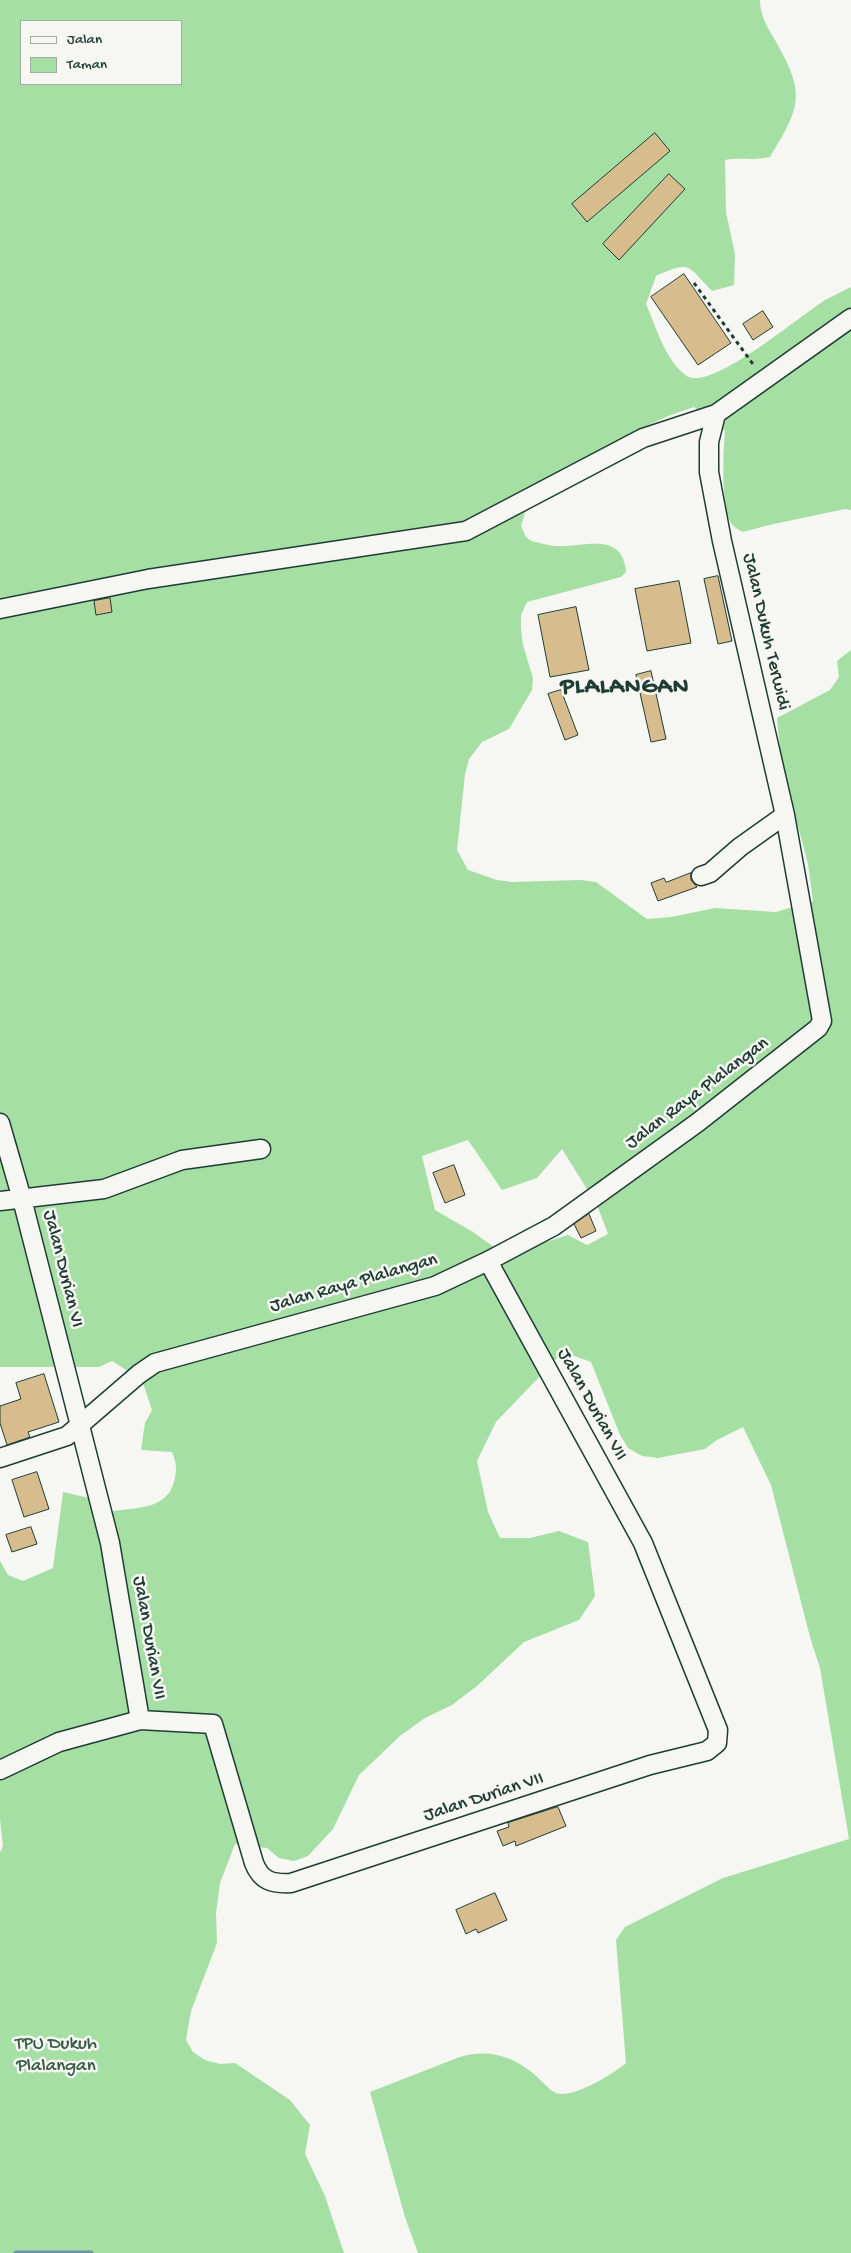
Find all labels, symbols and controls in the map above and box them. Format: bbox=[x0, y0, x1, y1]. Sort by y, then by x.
legend bbox=[20, 20, 182, 85]
text: Jalan bbox=[67, 31, 102, 49]
text: Taman bbox=[67, 56, 107, 74]
street label: Jalan Dukuh Terwidi bbox=[736, 551, 794, 713]
district label: PLALANGAN bbox=[559, 674, 691, 702]
street label: Jalan Raya Plalangan bbox=[622, 1033, 774, 1155]
street label: Jalan Durian VI bbox=[36, 1208, 88, 1330]
street label: Jalan Raya Plalangan bbox=[268, 1249, 440, 1319]
street label: Jalan Durian VII bbox=[551, 1345, 631, 1465]
street label: Jalan Durian VII bbox=[126, 1575, 170, 1701]
street label: Jalan Durian VII bbox=[421, 1768, 547, 1828]
park label: TPU Dukuh Plalangan bbox=[15, 2034, 97, 2078]

